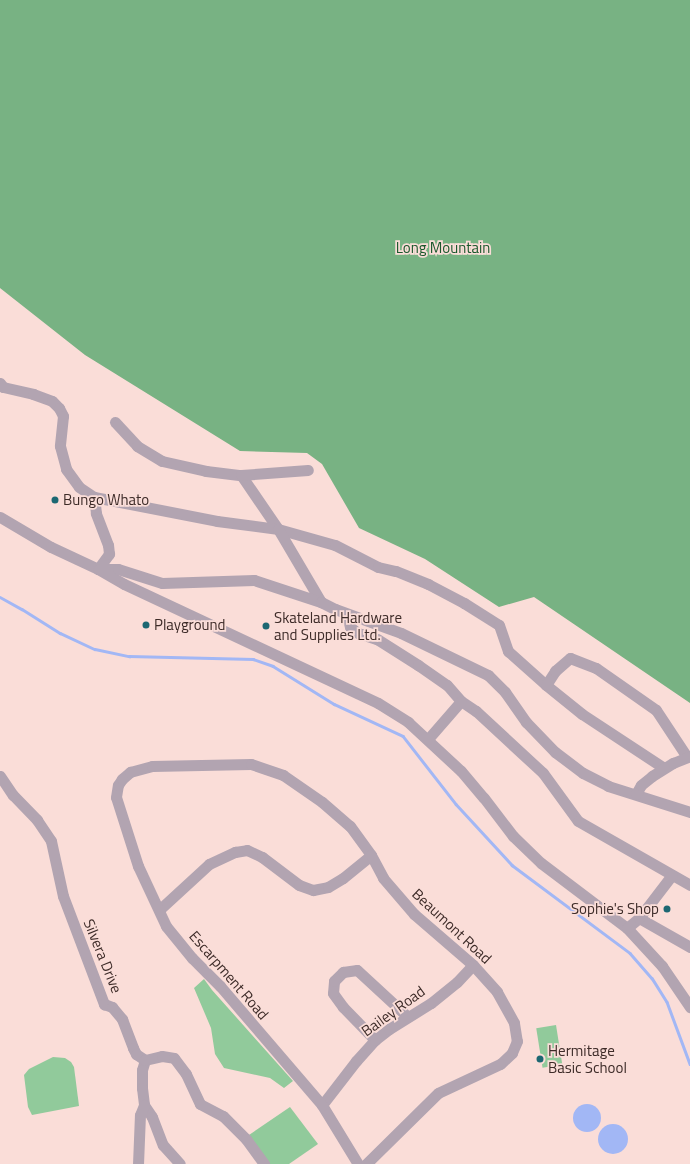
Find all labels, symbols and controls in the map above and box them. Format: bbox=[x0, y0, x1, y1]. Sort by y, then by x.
park label: Long Mountain bbox=[396, 239, 490, 257]
place label: Bungo Whato bbox=[63, 491, 149, 509]
marker: Bungo Whato bbox=[50, 495, 60, 505]
place label: Skateland Hardware and Supplies Ltd. bbox=[274, 608, 402, 643]
place label: Playground bbox=[154, 616, 226, 634]
marker: Playground bbox=[141, 620, 151, 630]
marker: Skateland Hardware and Supplies Ltd. bbox=[261, 621, 271, 631]
street label: Beaumont Road bbox=[409, 885, 495, 967]
place label: Sophie's Shop bbox=[571, 900, 659, 918]
marker: Sophie's Shop bbox=[662, 904, 672, 914]
street label: Silvera Drive bbox=[80, 916, 126, 996]
street label: Escarpment Road bbox=[186, 927, 272, 1023]
street label: Bailey Road bbox=[358, 982, 428, 1040]
place label: Hermitage Basic School bbox=[548, 1041, 627, 1076]
marker: Hermitage Basic School bbox=[535, 1054, 545, 1064]

